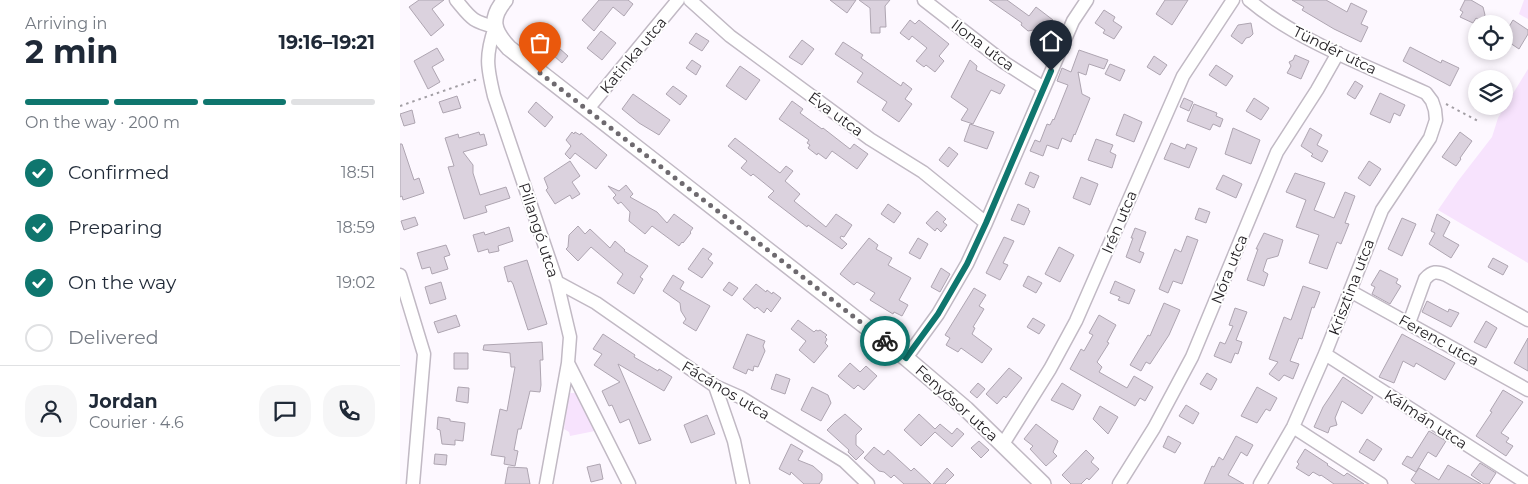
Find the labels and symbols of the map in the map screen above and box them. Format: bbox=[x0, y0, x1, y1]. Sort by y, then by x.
street label: Katinka utca bbox=[595, 13, 671, 97]
street label: Ilona utca bbox=[948, 15, 1018, 75]
pin bbox=[1030, 20, 1072, 71]
pin bbox=[519, 22, 561, 73]
street label: Tündér utca bbox=[1290, 22, 1380, 78]
street label: Éva utca bbox=[805, 88, 867, 140]
street label: Pillangó utca bbox=[515, 180, 563, 280]
street label: Irén utca bbox=[1097, 188, 1141, 256]
street label: Nóra utca bbox=[1207, 232, 1251, 306]
street label: Krisztina utca bbox=[1324, 236, 1378, 338]
street label: Ferenc utca bbox=[1396, 310, 1482, 370]
courier bbox=[860, 316, 910, 366]
street label: Fácános utca bbox=[679, 356, 773, 424]
street label: Fenyősor utca bbox=[912, 361, 1002, 445]
street label: Kálmán utca bbox=[1381, 385, 1471, 453]

